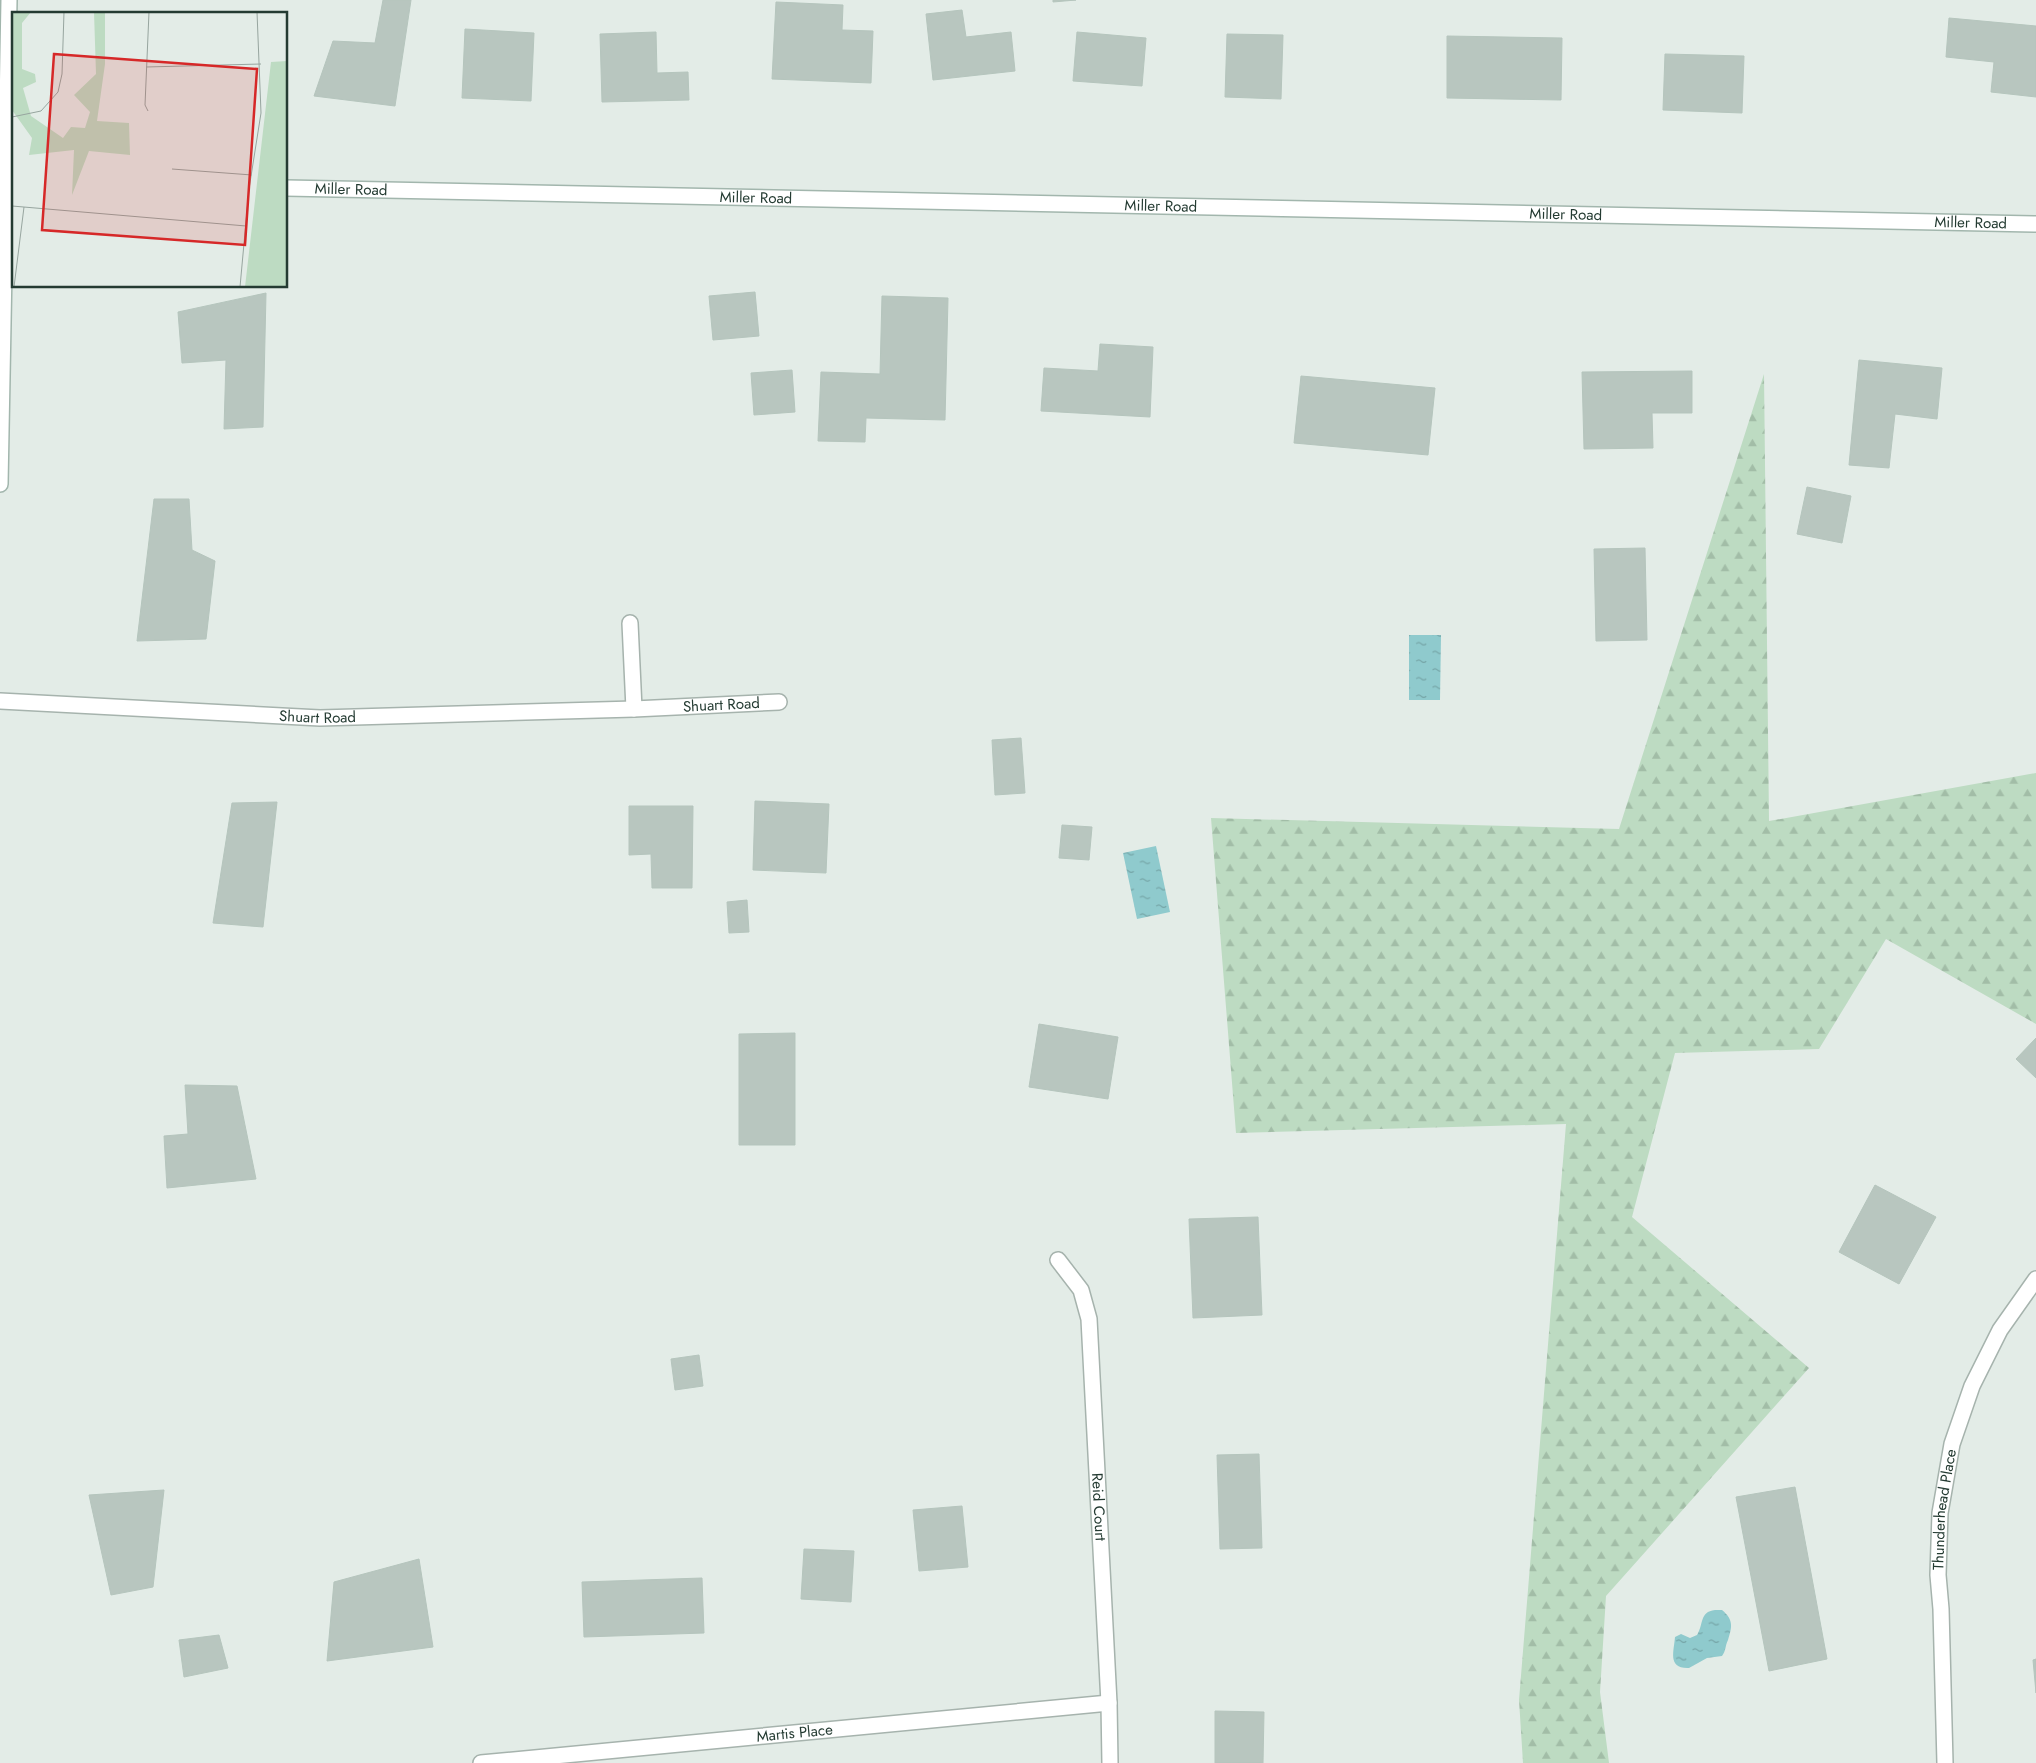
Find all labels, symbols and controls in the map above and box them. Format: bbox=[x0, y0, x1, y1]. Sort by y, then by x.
inset map bbox=[12, 12, 288, 288]
street label: Miller Road bbox=[314, 178, 388, 201]
street label: Miller Road bbox=[719, 186, 793, 209]
street label: Miller Road bbox=[1124, 194, 1197, 218]
street label: Miller Road bbox=[1529, 203, 1602, 226]
street label: Miller Road bbox=[1934, 211, 2007, 234]
street label: Shuart Road bbox=[682, 692, 760, 718]
street label: Shuart Road bbox=[279, 705, 356, 729]
street label: Thunderhead Place bbox=[1927, 1447, 1962, 1570]
street label: Reid Court bbox=[1086, 1472, 1112, 1542]
street label: Martis Place bbox=[755, 1718, 834, 1748]

